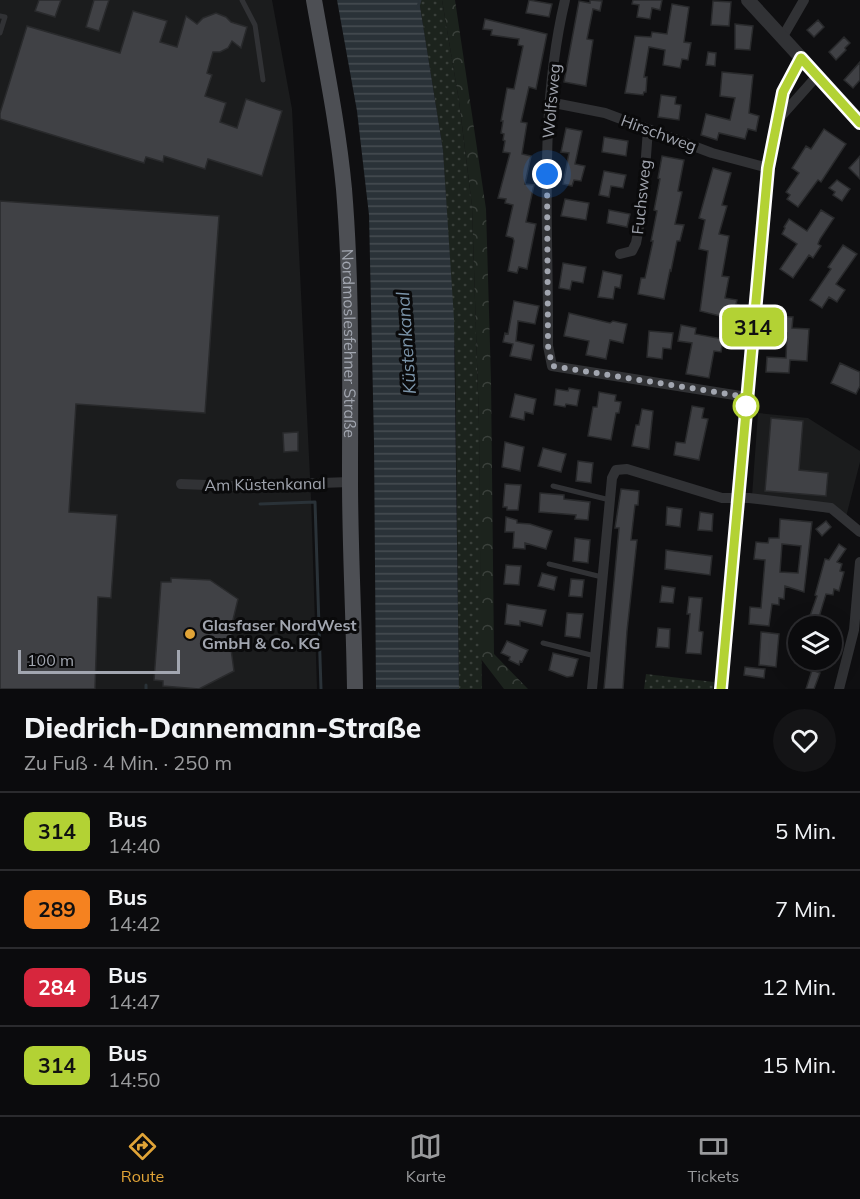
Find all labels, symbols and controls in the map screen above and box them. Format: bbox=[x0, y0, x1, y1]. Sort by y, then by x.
street label: Wolfsweg bbox=[538, 63, 564, 139]
street label: Hirschweg bbox=[618, 110, 700, 156]
your location bbox=[532, 159, 562, 189]
street label: Fuchsweg bbox=[627, 159, 655, 235]
street label: Nordmoslesfehner Straße bbox=[338, 248, 360, 438]
water label: Küstenkanal bbox=[391, 290, 421, 395]
line badge: 314 bbox=[718, 308, 788, 346]
text: 314 bbox=[734, 314, 772, 340]
unlabelled marker bbox=[733, 393, 759, 419]
street label: Am Küstenkanal bbox=[204, 473, 326, 495]
place label: Glasfaser NordWest GmbH & Co. KG bbox=[202, 615, 356, 653]
map controls bbox=[788, 616, 842, 670]
button: layers bbox=[788, 616, 842, 670]
marker: Glasfaser NordWest GmbH & Co. KG bbox=[183, 627, 197, 641]
scale bar bbox=[18, 647, 180, 674]
text: 100 m bbox=[27, 650, 74, 670]
button: heart bbox=[773, 709, 836, 772]
text: Diedrich-Dannemann-Straße bbox=[24, 710, 421, 745]
text: Zu Fuß · 4 Min. · 250 m bbox=[24, 750, 232, 775]
text: Bus bbox=[108, 805, 147, 833]
text: 5 Min. bbox=[775, 817, 836, 845]
text: 314 bbox=[38, 818, 76, 844]
text: 14:40 bbox=[108, 833, 161, 858]
text: Bus bbox=[108, 883, 147, 911]
text: 7 Min. bbox=[775, 895, 836, 923]
text: 289 bbox=[38, 896, 76, 922]
text: 14:42 bbox=[108, 911, 161, 936]
text: Bus bbox=[108, 961, 147, 989]
text: 12 Min. bbox=[762, 973, 836, 1001]
text: 284 bbox=[38, 974, 76, 1000]
text: 14:47 bbox=[108, 989, 161, 1014]
text: Bus bbox=[108, 1039, 147, 1067]
text: 15 Min. bbox=[762, 1051, 836, 1079]
text: 314 bbox=[38, 1052, 76, 1078]
text: 14:50 bbox=[108, 1067, 161, 1092]
tab: Route bbox=[121, 1130, 164, 1186]
tab: Karte bbox=[406, 1130, 446, 1186]
tab: Tickets bbox=[688, 1130, 739, 1186]

